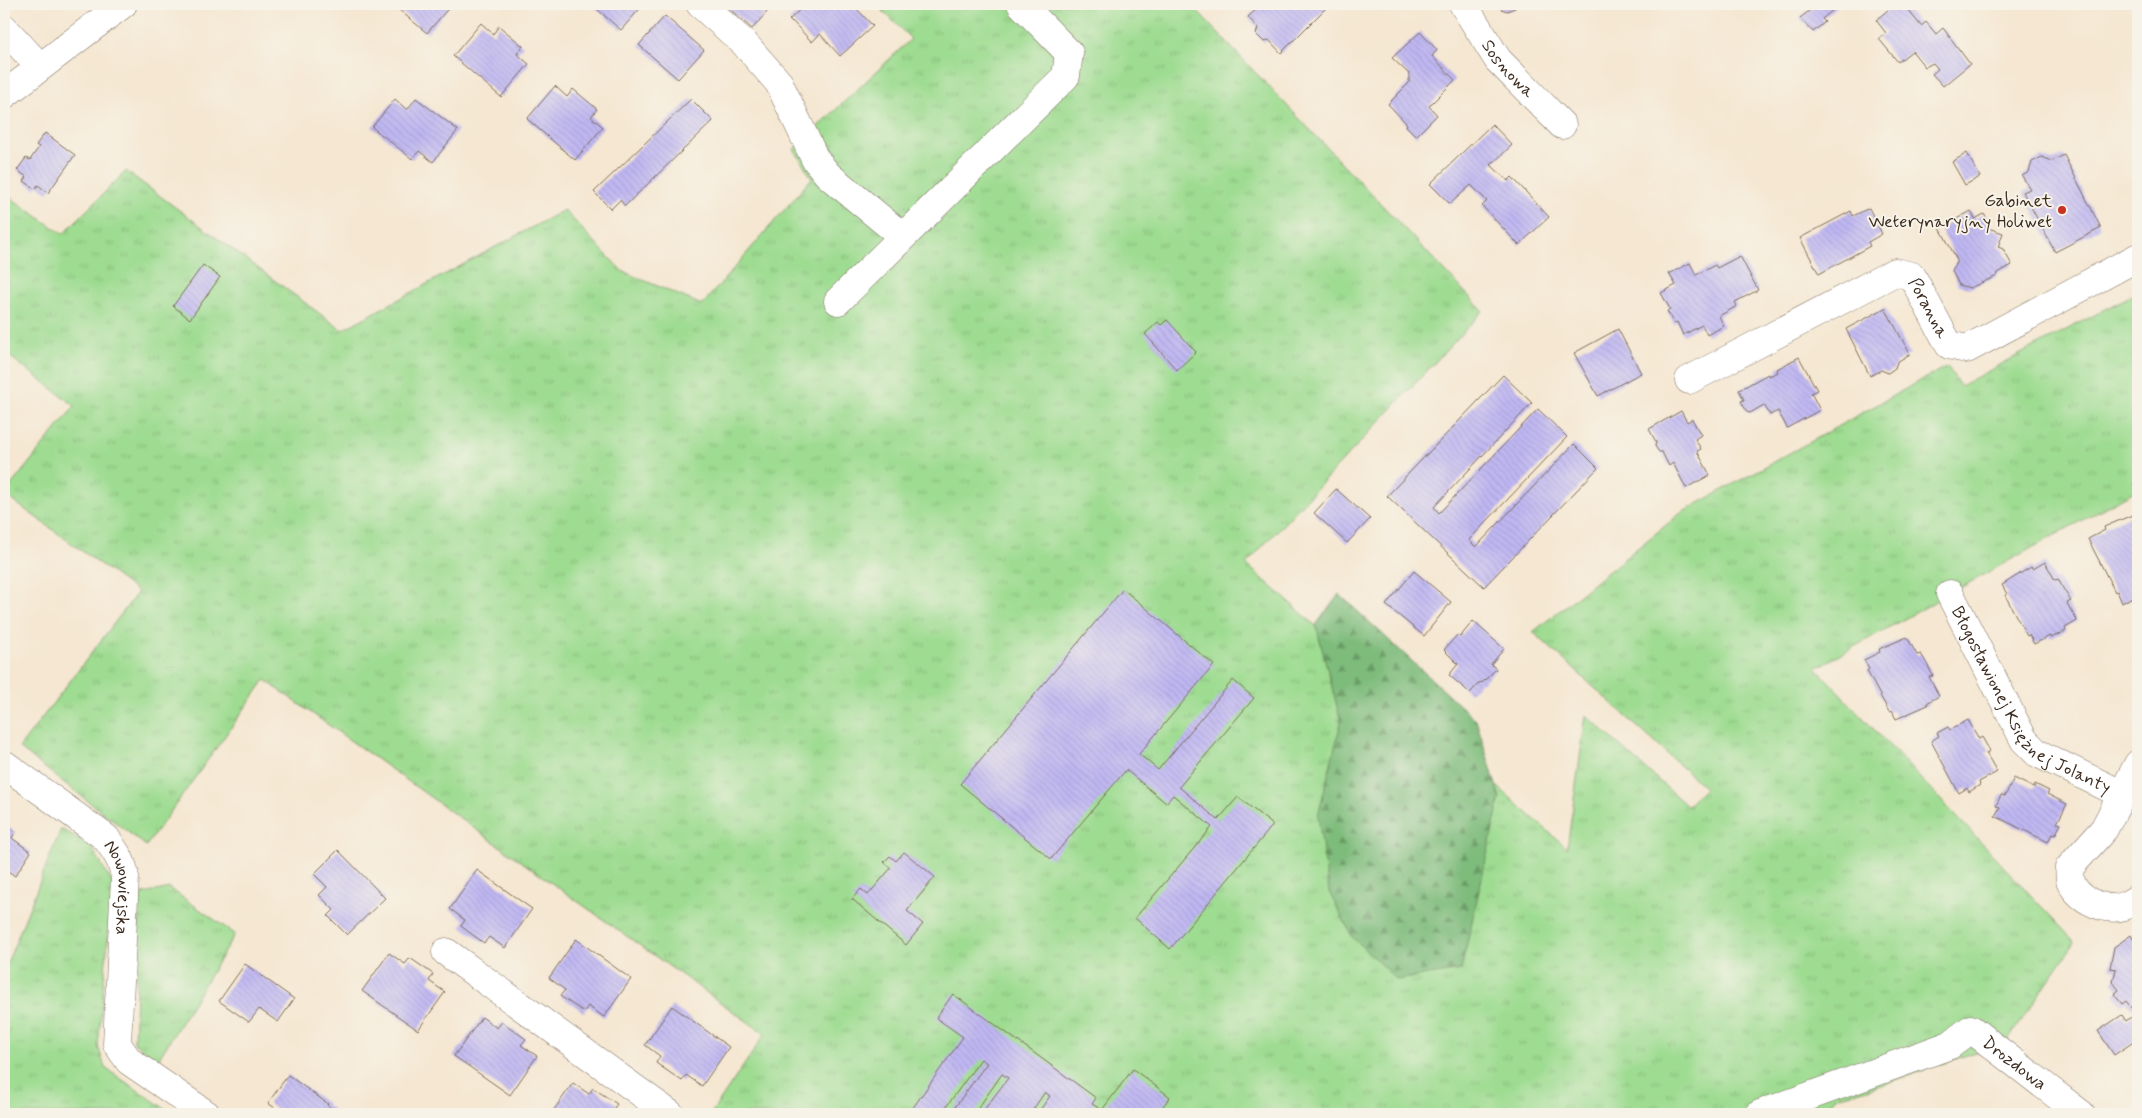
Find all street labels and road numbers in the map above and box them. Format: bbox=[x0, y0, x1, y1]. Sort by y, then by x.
street label: Sosnowa bbox=[1475, 35, 1540, 104]
street label: Poranna bbox=[1902, 274, 1954, 343]
street label: Błogosławionej Księżnej Jolanty bbox=[1945, 602, 2115, 800]
street label: Nowowiejska bbox=[98, 835, 136, 935]
street label: Drozdowa bbox=[1977, 1031, 2051, 1096]

